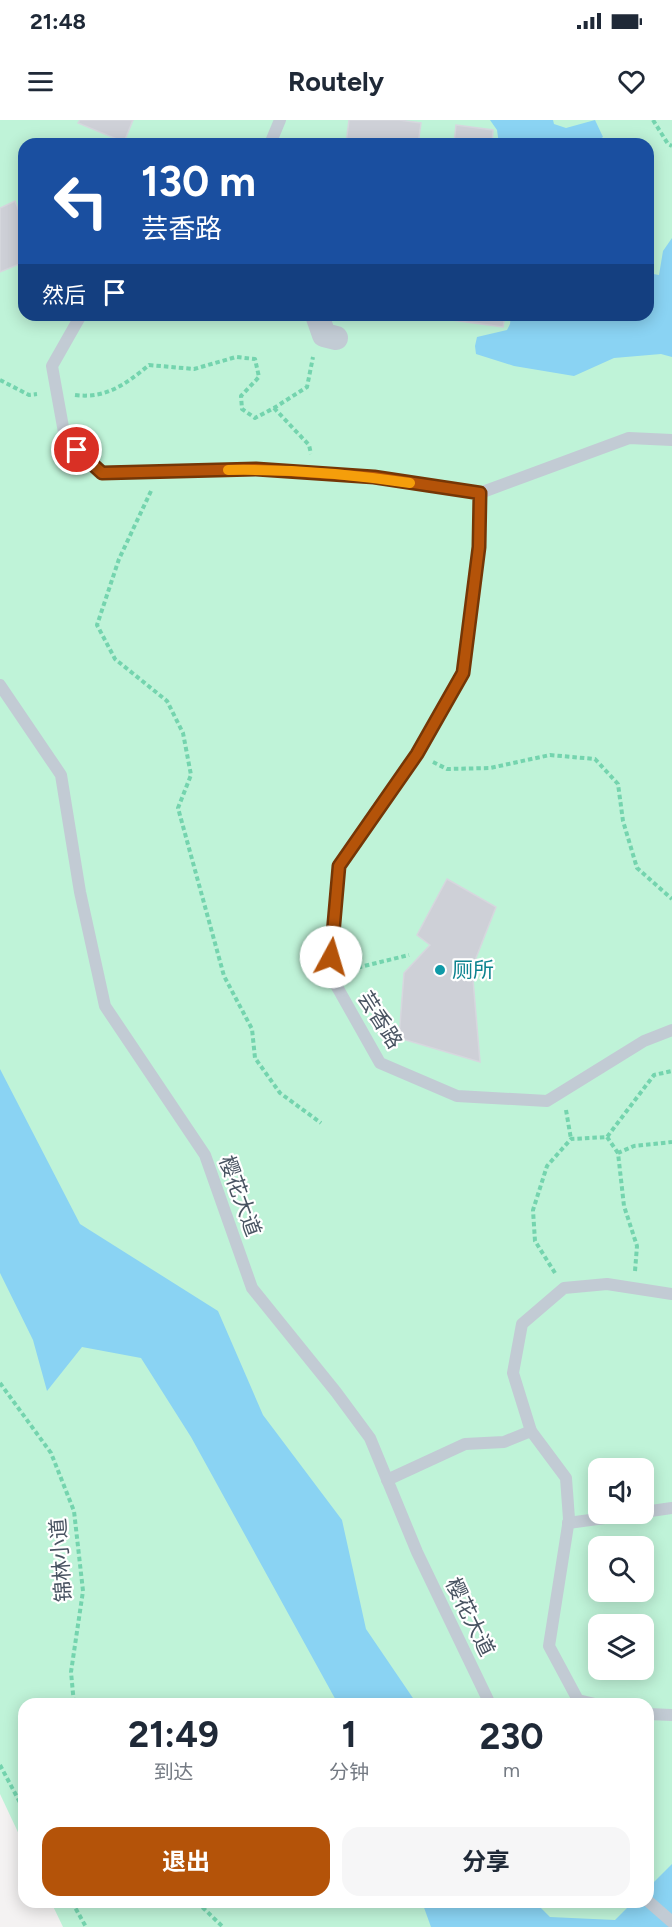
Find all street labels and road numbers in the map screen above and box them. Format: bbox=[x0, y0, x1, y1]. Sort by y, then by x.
street label: 芸香路 bbox=[353, 986, 408, 1053]
street label: 樱花大道 bbox=[214, 1152, 267, 1240]
street label: 锦林小道 bbox=[45, 1517, 76, 1603]
street label: 樱花大道 bbox=[441, 1574, 500, 1660]

